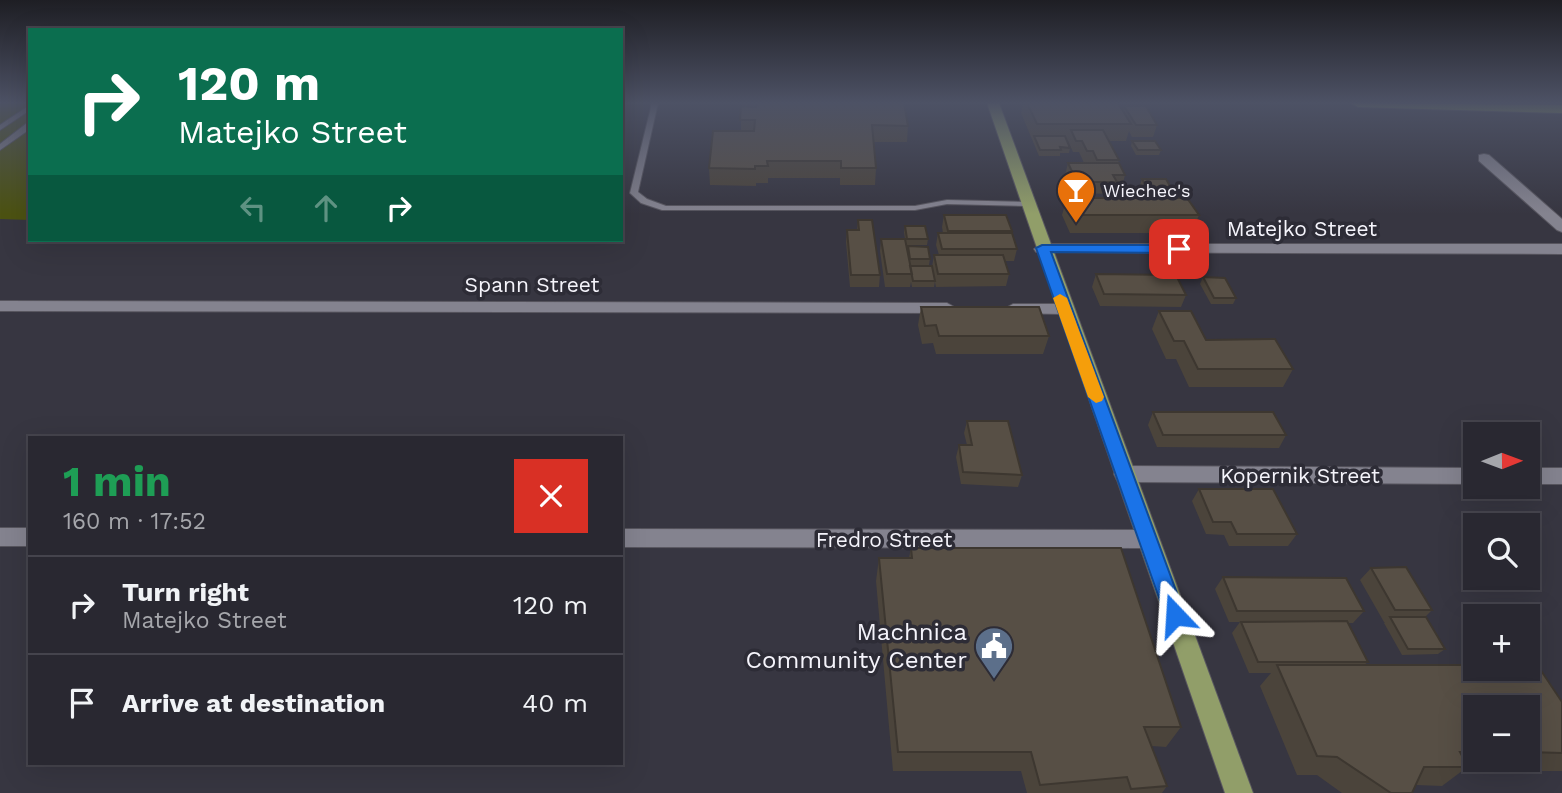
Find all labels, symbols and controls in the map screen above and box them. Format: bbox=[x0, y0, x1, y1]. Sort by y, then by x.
text: 120 m bbox=[178, 54, 320, 112]
icon: right bbox=[63, 56, 154, 147]
text: Matejko Street bbox=[178, 113, 407, 151]
bar icon: Wiechec's bbox=[1055, 169, 1097, 224]
place label: Wiechec's bbox=[1103, 180, 1190, 201]
icon: left bbox=[234, 189, 272, 227]
icon: ahead bbox=[307, 189, 345, 227]
icon: right bbox=[380, 189, 418, 227]
street label: Matejko Street bbox=[1227, 216, 1377, 241]
pin bbox=[1149, 219, 1209, 279]
icon: arrive bbox=[1160, 230, 1198, 268]
street label: Spann Street bbox=[465, 272, 600, 297]
north arrow bbox=[1463, 422, 1540, 499]
map controls bbox=[1463, 422, 1540, 772]
text: 1 min bbox=[63, 457, 171, 506]
button: close bbox=[514, 459, 588, 533]
street label: Kopernik Street bbox=[1220, 463, 1380, 488]
text: 160 m · 17:52 bbox=[63, 508, 206, 535]
button: search bbox=[1463, 513, 1540, 590]
street label: Fredro Street bbox=[816, 527, 953, 552]
text: Turn right bbox=[122, 577, 249, 607]
position arrow bbox=[1138, 578, 1212, 652]
icon: right bbox=[63, 586, 101, 624]
text: 120 m bbox=[513, 590, 588, 620]
button: + bbox=[1463, 604, 1540, 681]
text: Matejko Street bbox=[122, 607, 287, 634]
place label: Machnica Community Center bbox=[746, 618, 967, 674]
public building icon: Machnica Community Center bbox=[973, 625, 1015, 680]
icon: arrive bbox=[63, 684, 101, 722]
text: Arrive at destination bbox=[122, 688, 385, 718]
text: 40 m bbox=[522, 688, 588, 718]
button: − bbox=[1463, 695, 1540, 772]

